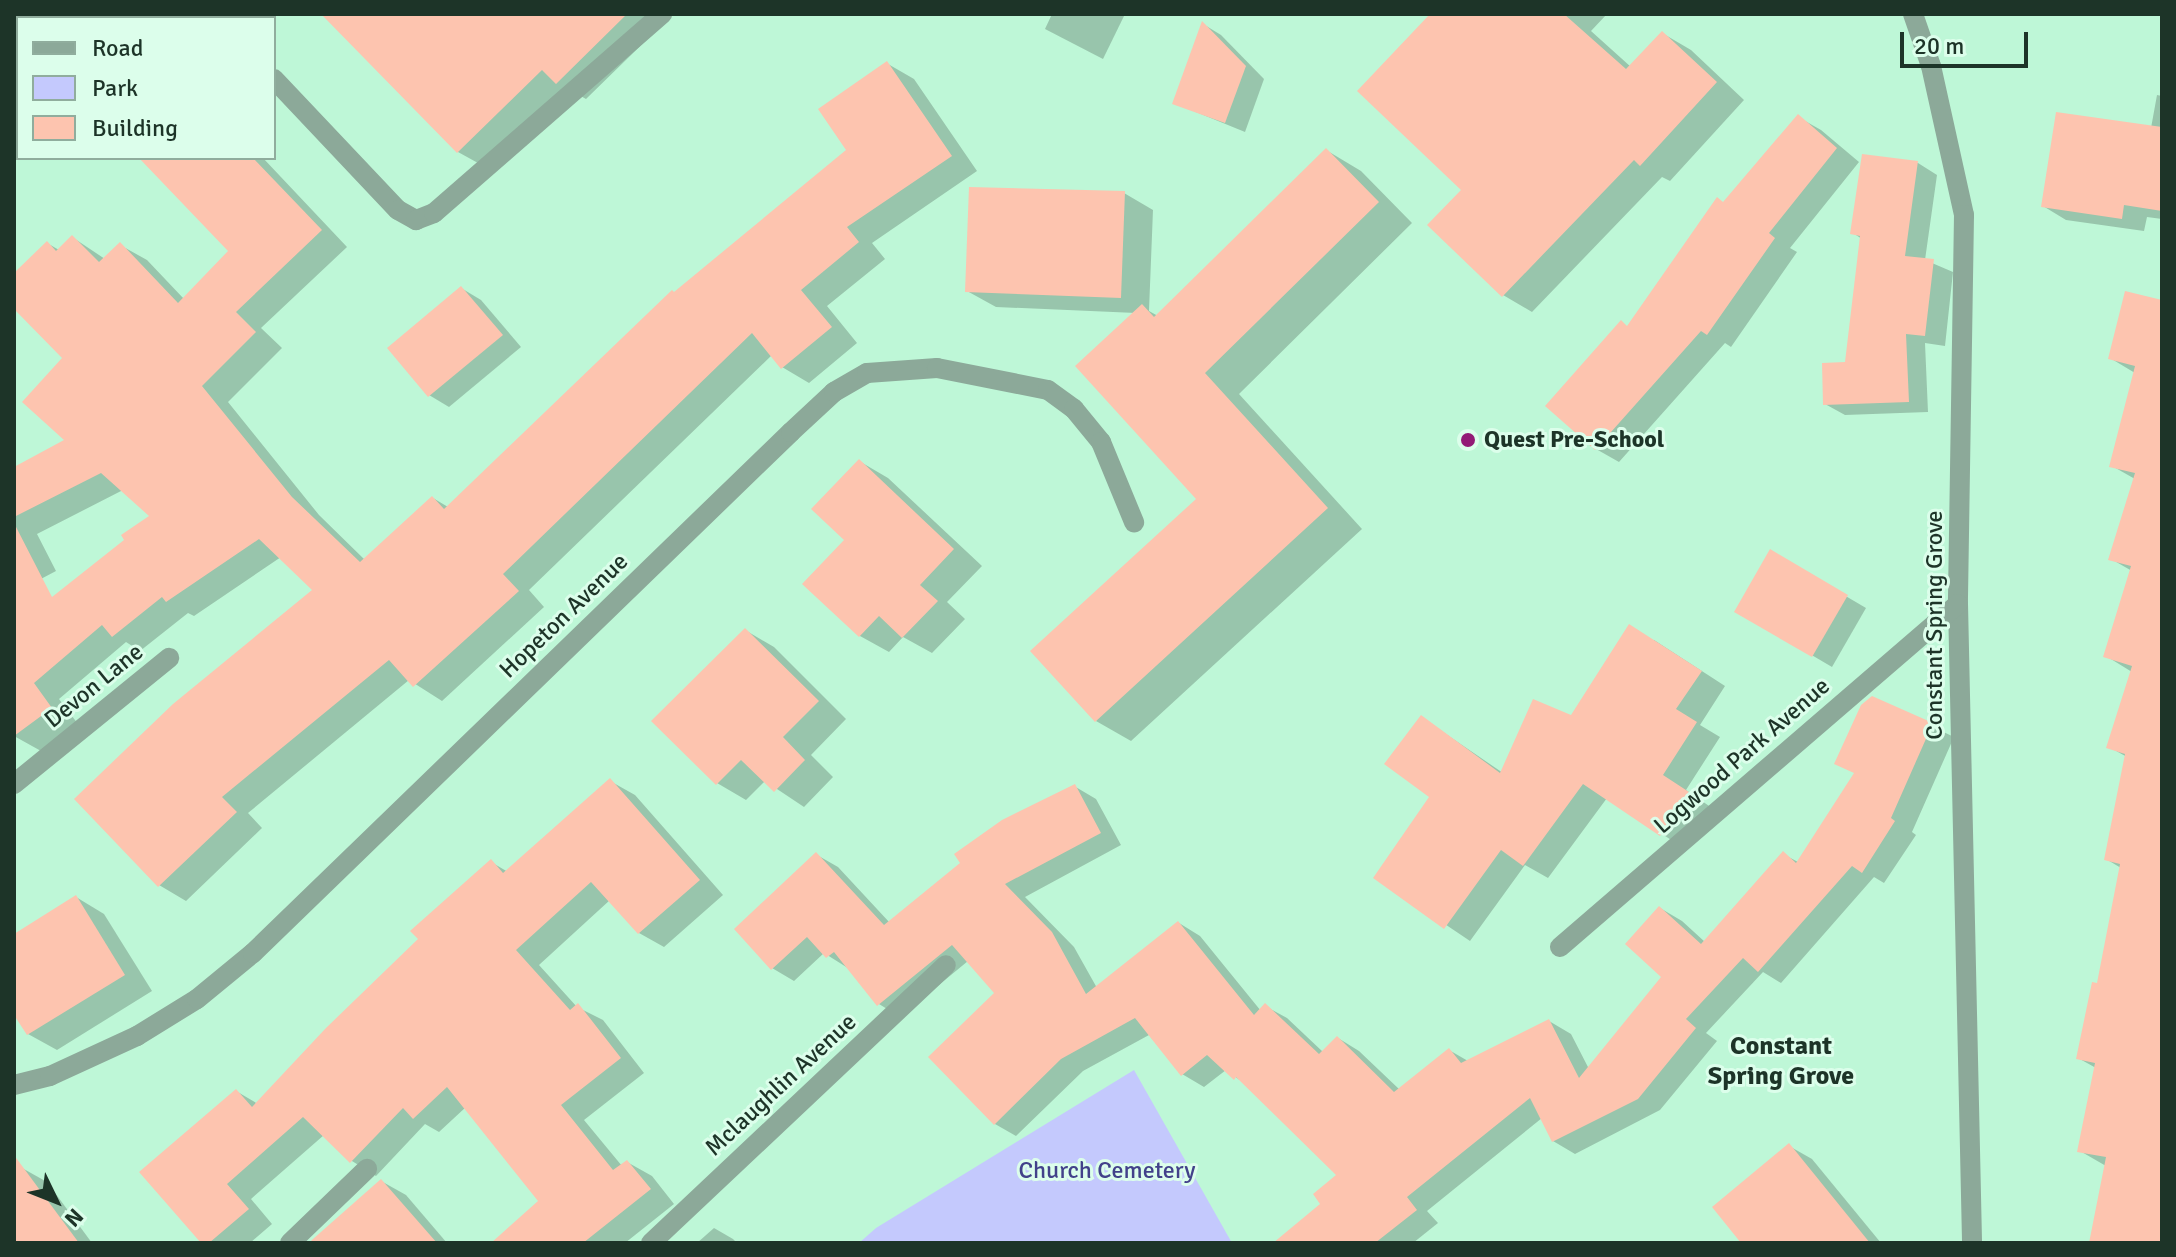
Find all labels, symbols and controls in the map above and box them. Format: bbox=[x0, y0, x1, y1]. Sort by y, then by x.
legend bbox=[16, 16, 276, 160]
scale bar bbox=[1904, 16, 2032, 66]
text: 20 m bbox=[1914, 31, 1964, 61]
text: Road bbox=[92, 33, 143, 63]
text: Park bbox=[92, 73, 138, 103]
text: Building bbox=[92, 113, 178, 143]
place label: Quest Pre-School bbox=[1484, 426, 1664, 454]
marker: Quest Pre-School bbox=[1459, 431, 1477, 449]
street label: Constant Spring Grove bbox=[1921, 510, 1949, 740]
street label: Hopeton Avenue bbox=[494, 547, 634, 685]
street label: Devon Lane bbox=[39, 638, 149, 734]
street label: Logwood Park Avenue bbox=[1648, 672, 1836, 840]
street label: Mclaughlin Avenue bbox=[700, 1008, 862, 1162]
district label: Constant Spring Grove bbox=[1708, 1031, 1854, 1092]
park label: Church Cemetery bbox=[1018, 1157, 1196, 1185]
north arrow bbox=[16, 1161, 96, 1241]
text: N bbox=[59, 1203, 89, 1233]

